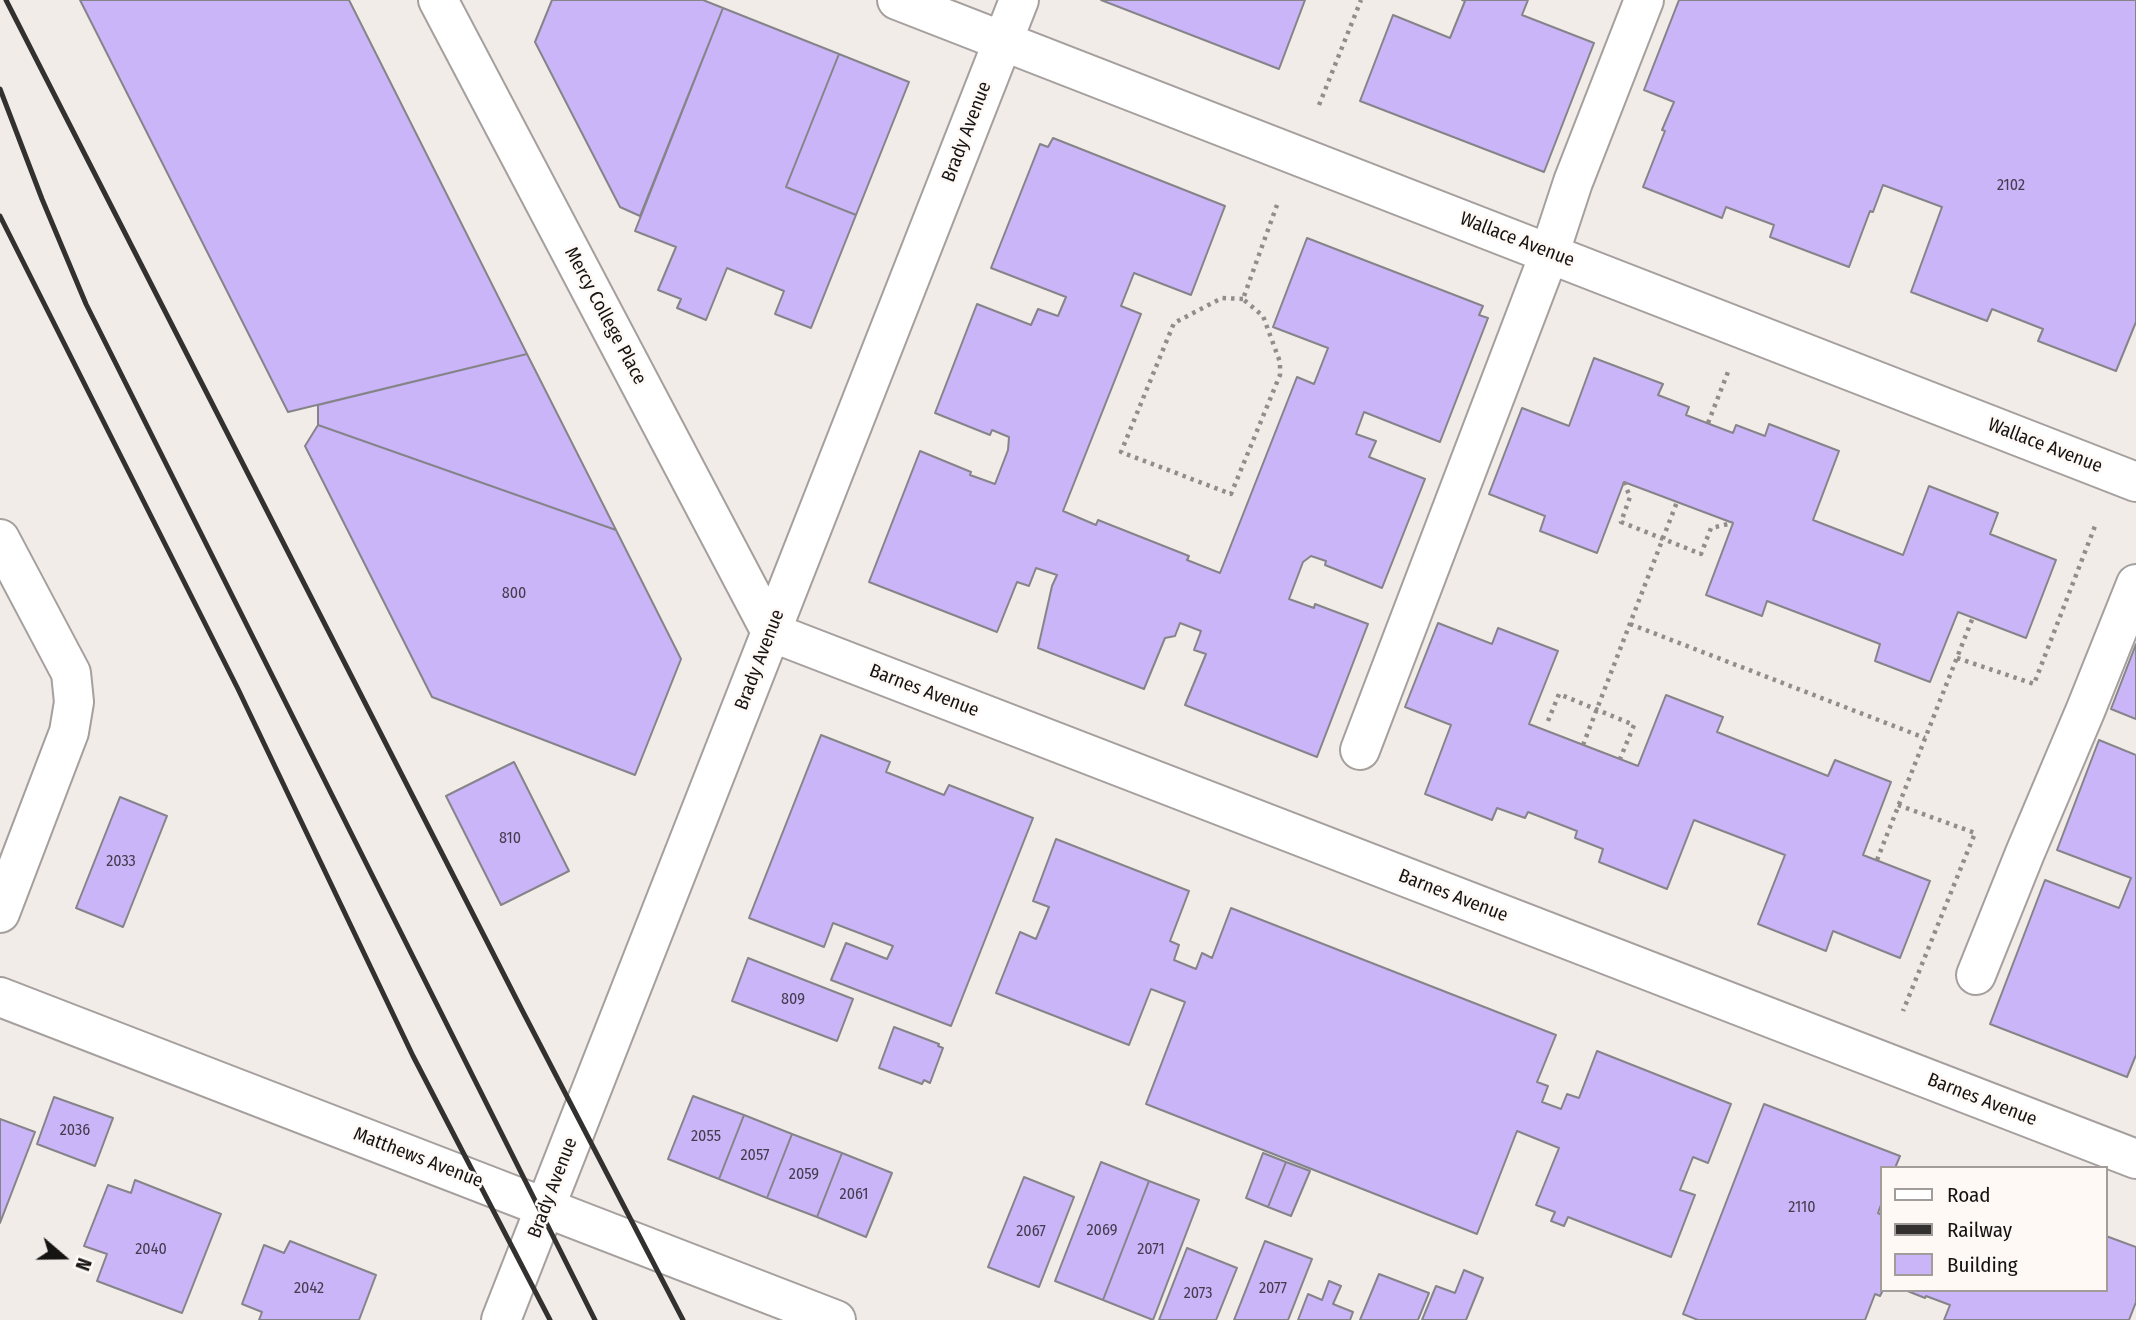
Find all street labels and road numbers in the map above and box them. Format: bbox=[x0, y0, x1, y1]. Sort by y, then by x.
street label: Brady Avenue bbox=[937, 78, 997, 186]
street label: Wallace Avenue bbox=[1457, 208, 1577, 272]
street label: Mercy College Place bbox=[559, 243, 651, 389]
street label: Wallace Avenue bbox=[1985, 414, 2105, 478]
street label: Brady Avenue bbox=[730, 606, 790, 714]
street label: Barnes Avenue bbox=[866, 660, 982, 722]
street label: Barnes Avenue bbox=[1395, 865, 1511, 927]
street label: Barnes Avenue bbox=[1924, 1069, 2040, 1131]
street label: Matthews Avenue bbox=[350, 1123, 486, 1193]
street label: Brady Avenue bbox=[523, 1134, 583, 1242]

